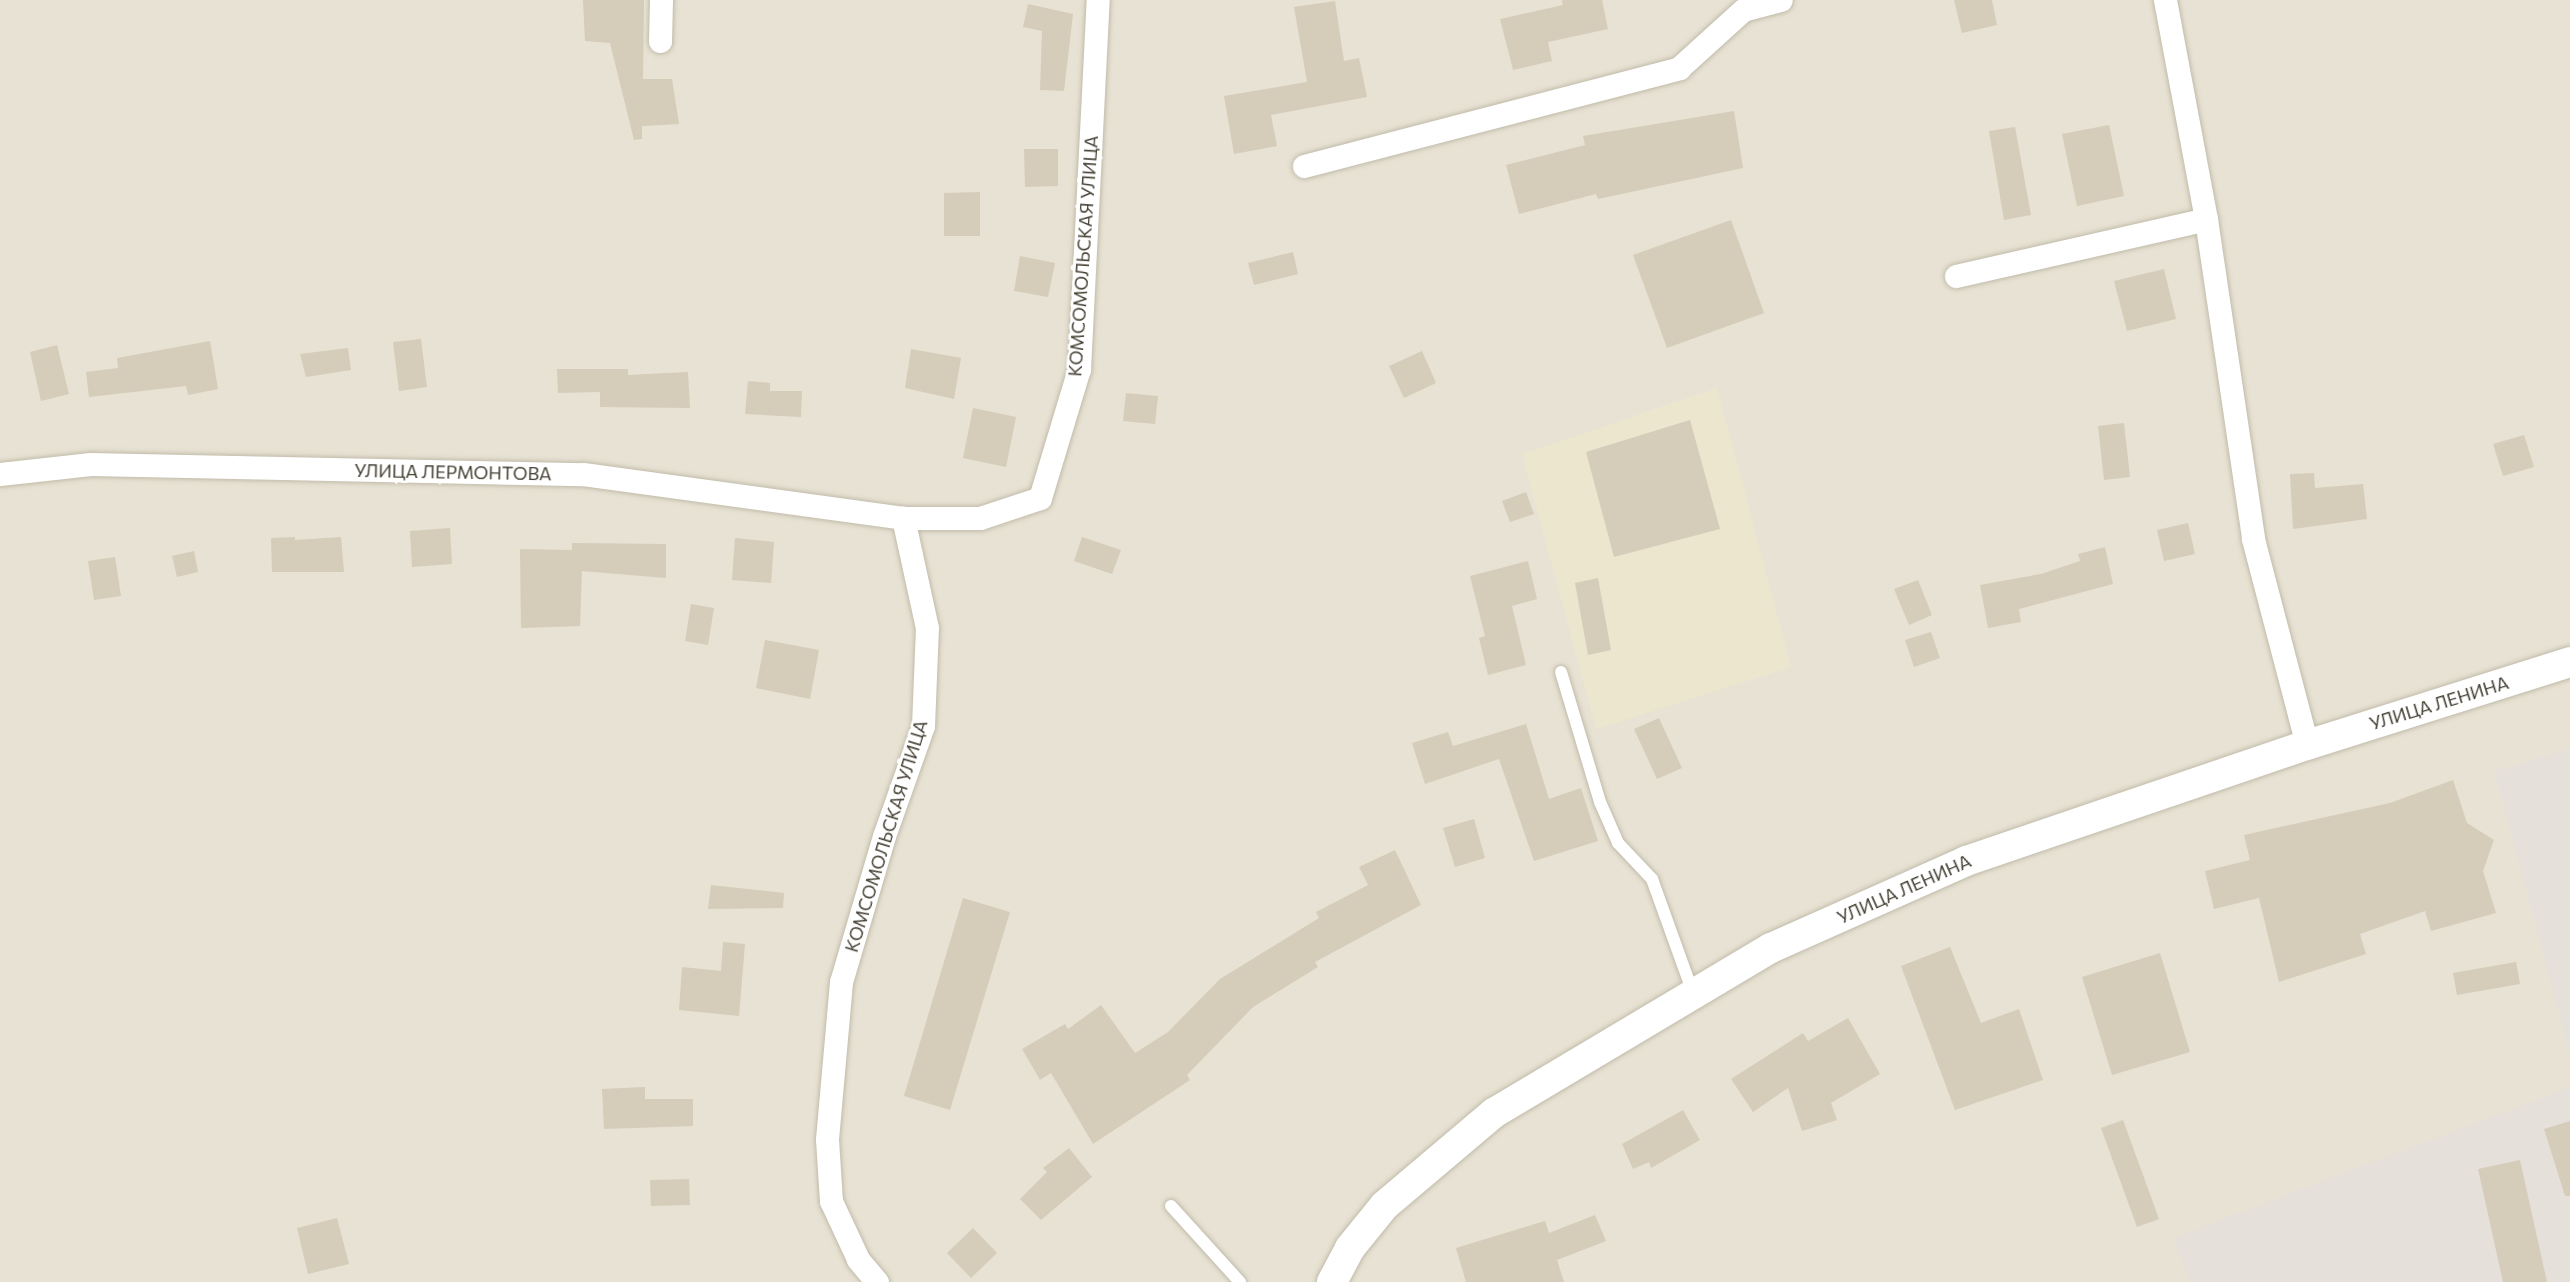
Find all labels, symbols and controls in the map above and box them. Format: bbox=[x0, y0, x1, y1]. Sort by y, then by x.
street label: КОМСОМОЛЬСКАЯ УЛИЦА bbox=[1064, 135, 1102, 377]
street label: УЛИЦА ЛЕРМОНТОВА bbox=[354, 459, 552, 485]
street label: УЛИЦА ЛЕНИНА bbox=[2367, 672, 2511, 734]
street label: КОМСОМОЛЬСКАЯ УЛИЦА bbox=[840, 717, 932, 955]
street label: УЛИЦА ЛЕНИНА bbox=[1834, 850, 1974, 928]

